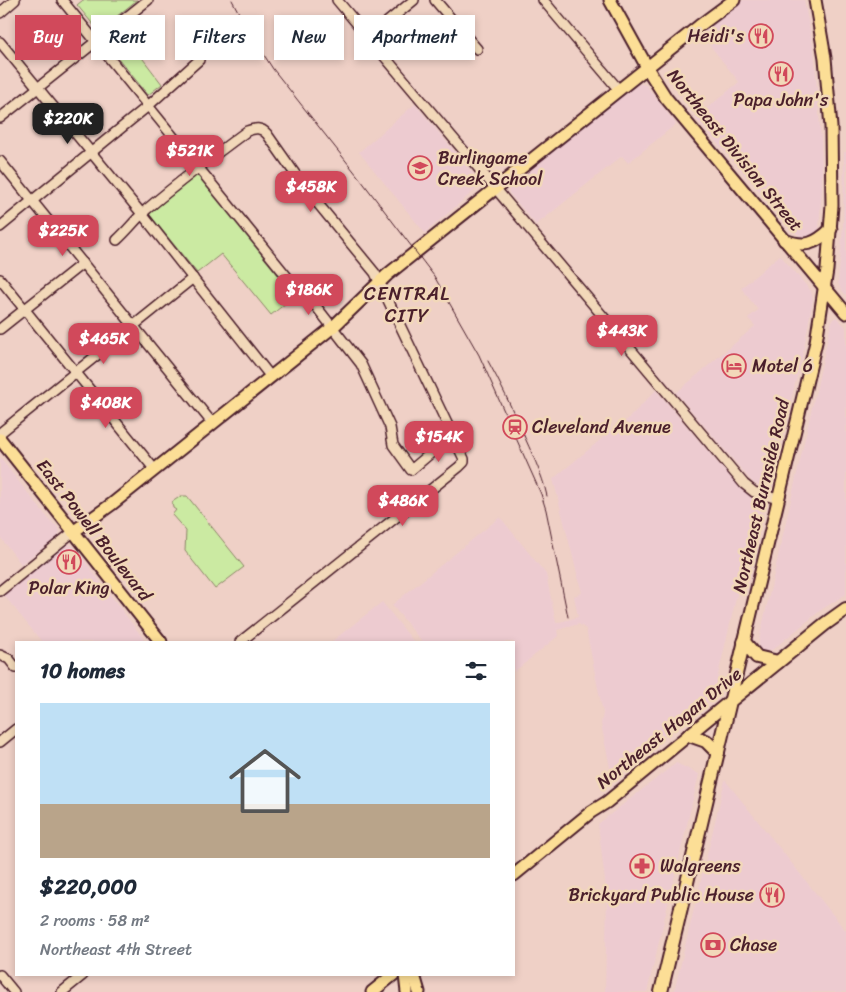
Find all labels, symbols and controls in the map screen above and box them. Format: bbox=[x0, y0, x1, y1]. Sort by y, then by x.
chip: Buy bbox=[15, 15, 81, 60]
chip: Rent bbox=[91, 15, 165, 60]
chip: Filters bbox=[175, 15, 264, 60]
chip: New bbox=[274, 15, 344, 60]
chip: Apartment bbox=[354, 15, 475, 60]
place label: Heidi's bbox=[688, 20, 745, 52]
restaurant icon: Heidi's bbox=[748, 23, 774, 49]
street label: Northeast Division Street bbox=[659, 61, 811, 239]
restaurant icon: Papa John's bbox=[768, 61, 794, 87]
place label: Papa John's bbox=[734, 84, 829, 116]
pin: $220K bbox=[33, 102, 103, 145]
text: $220K bbox=[43, 104, 93, 133]
pin: $521K bbox=[155, 134, 225, 177]
text: $521K bbox=[167, 136, 213, 165]
place label: Burlingame Creek School bbox=[438, 142, 543, 195]
school or university icon: Burlingame Creek School bbox=[407, 155, 433, 181]
pin: $458K bbox=[276, 170, 346, 213]
text: $458K bbox=[286, 172, 336, 201]
pin: $225K bbox=[28, 214, 98, 257]
text: $225K bbox=[39, 216, 87, 245]
pin: $186K bbox=[274, 274, 344, 316]
text: $186K bbox=[286, 275, 332, 304]
district label: CENTRAL CITY bbox=[364, 277, 450, 332]
pin: $443K bbox=[587, 314, 657, 357]
text: $443K bbox=[597, 316, 647, 345]
pin: $465K bbox=[69, 322, 139, 365]
text: $465K bbox=[79, 324, 129, 353]
place label: Motel 6 bbox=[752, 350, 813, 382]
hotel icon: Motel 6 bbox=[721, 353, 747, 379]
pin: $408K bbox=[71, 386, 141, 429]
text: $408K bbox=[81, 388, 131, 417]
street label: Northeast Burnside Road bbox=[723, 394, 799, 596]
place label: Cleveland Avenue bbox=[532, 411, 671, 443]
station icon: Cleveland Avenue bbox=[502, 414, 528, 440]
pin: $154K bbox=[404, 420, 474, 463]
text: $154K bbox=[415, 422, 463, 451]
street label: East Powell Boulevard bbox=[28, 452, 161, 610]
pin: $486K bbox=[368, 484, 438, 527]
text: $486K bbox=[378, 486, 428, 515]
restaurant icon: Polar King bbox=[56, 549, 82, 575]
place label: Polar King bbox=[28, 572, 110, 604]
text: 10 homes bbox=[40, 652, 125, 690]
icon: filters bbox=[462, 657, 490, 685]
street label: Northeast Hogan Drive bbox=[589, 659, 749, 797]
icon: home bbox=[220, 736, 310, 826]
place label: Walgreens bbox=[660, 850, 741, 882]
pharmacy icon: Walgreens bbox=[629, 853, 655, 879]
text: $220,000 bbox=[40, 868, 137, 906]
place label: Brickyard Public House bbox=[569, 879, 754, 911]
restaurant icon: Brickyard Public House bbox=[759, 882, 785, 908]
text: 2 rooms · 58 m² bbox=[40, 906, 150, 935]
place label: Chase bbox=[730, 929, 777, 961]
bank icon: Chase bbox=[700, 932, 726, 958]
text: Northeast 4th Street bbox=[40, 935, 192, 964]

